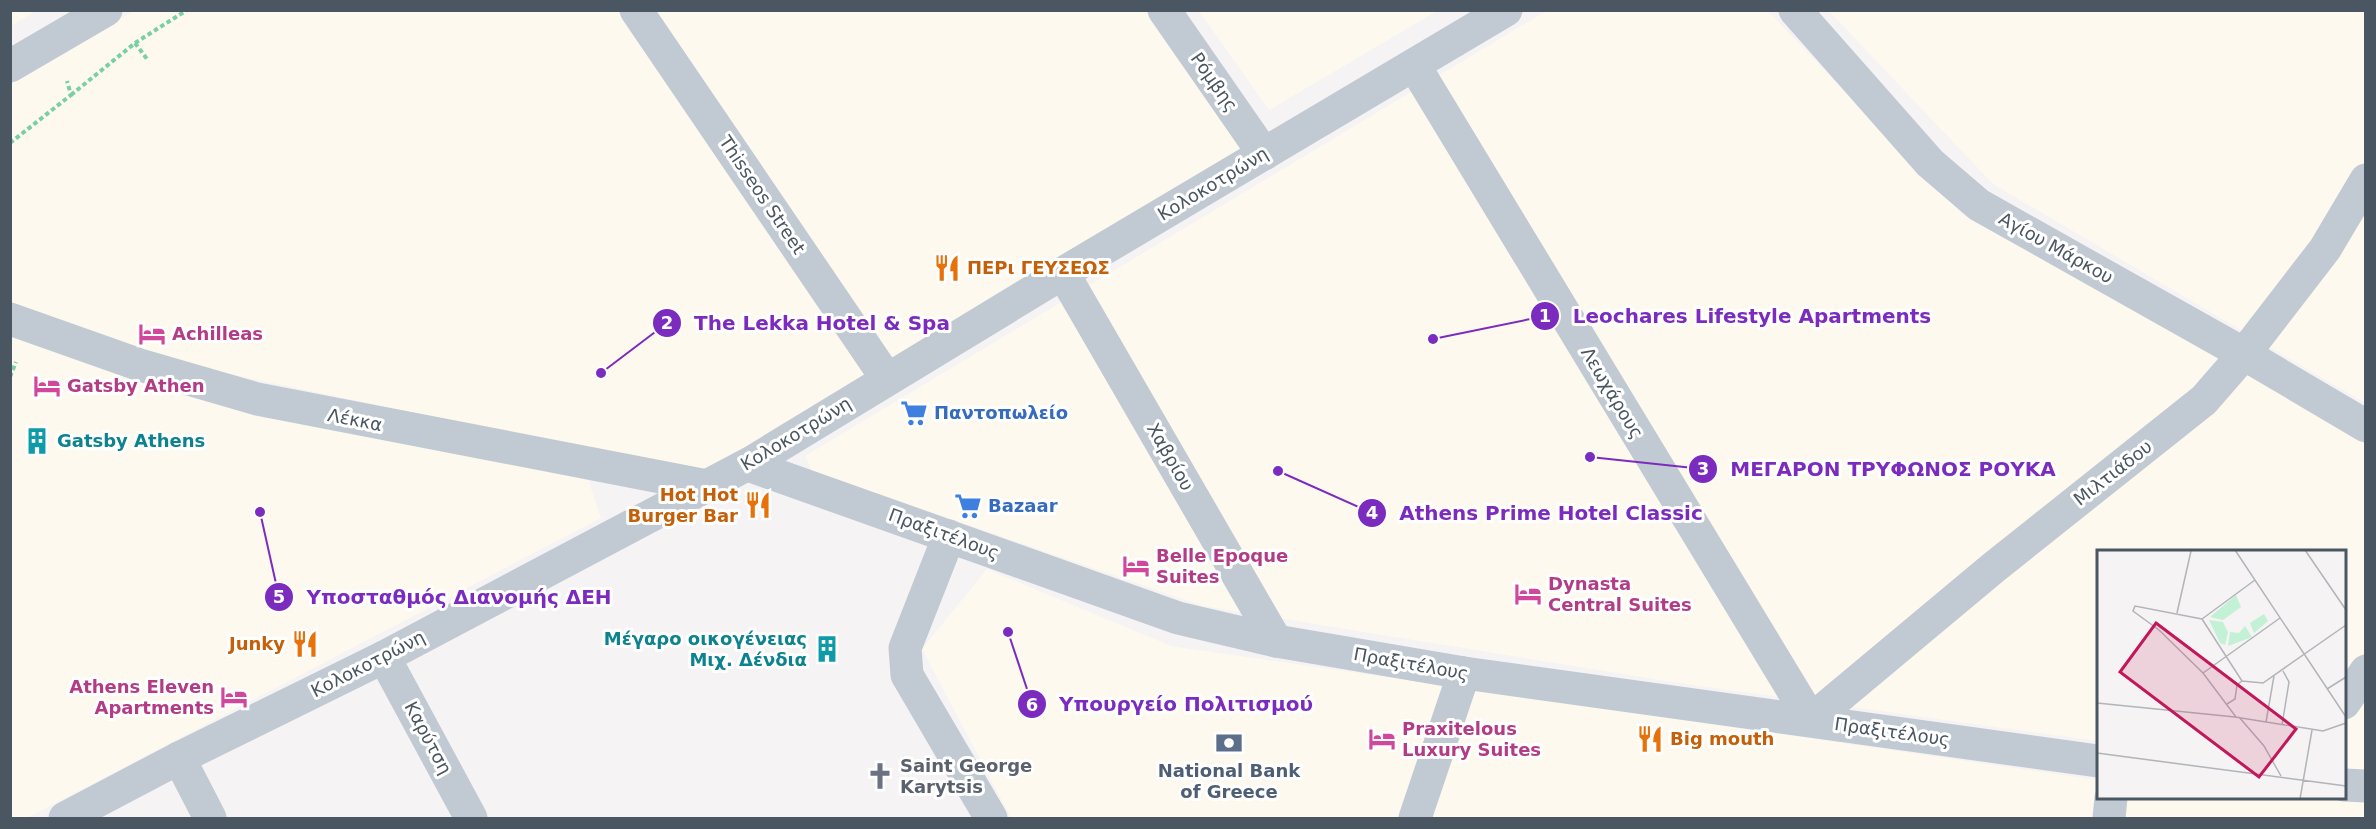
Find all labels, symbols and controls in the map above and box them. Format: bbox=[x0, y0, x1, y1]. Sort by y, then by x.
street label: Ρόμβης bbox=[1187, 48, 1242, 115]
street label: Thisseos Street bbox=[715, 131, 810, 258]
street label: Κολοκοτρώνη bbox=[1154, 142, 1272, 225]
street label: Αγίου Μάρκου bbox=[1996, 208, 2117, 288]
restaurant icon: ΠΕΡι ΓΕΥΣΕΩΣ bbox=[932, 253, 962, 283]
place label: ΠΕΡι ΓΕΥΣΕΩΣ bbox=[967, 257, 1110, 278]
callout: Leochares Lifestyle Apartments bbox=[1530, 297, 1943, 335]
callout: The Lekka Hotel & Spa bbox=[652, 304, 961, 342]
text: Leochares Lifestyle Apartments bbox=[1573, 304, 1931, 328]
text: 1 bbox=[1539, 305, 1551, 326]
text: The Lekka Hotel & Spa bbox=[694, 311, 950, 335]
text: 2 bbox=[661, 312, 673, 333]
hotel icon: Achilleas bbox=[137, 319, 167, 349]
place label: Achilleas bbox=[172, 323, 263, 344]
street label: Λεωχάρους bbox=[1577, 343, 1648, 442]
hotel icon: Gatsby Athen bbox=[32, 371, 62, 401]
place label: Gatsby Athen bbox=[67, 375, 205, 396]
street label: Κολοκοτρώνη bbox=[737, 392, 855, 475]
supermarket icon: Παντοπωλείο bbox=[899, 398, 929, 428]
place label: Παντοπωλείο bbox=[934, 402, 1068, 423]
street label: Λέκκα bbox=[326, 404, 384, 435]
street label: Χαβρίου bbox=[1143, 419, 1198, 494]
building icon: Gatsby Athens bbox=[22, 426, 52, 456]
place label: Gatsby Athens bbox=[57, 430, 205, 451]
street label: Μιλτιάδου bbox=[2069, 436, 2156, 510]
callout: ΜΕΓΑΡΟΝ ΤΡΥΦΩΝΟΣ ΡΟΥΚΑ bbox=[1688, 450, 2068, 488]
text: ΜΕΓΑΡΟΝ ΤΡΥΦΩΝΟΣ ΡΟΥΚΑ bbox=[1730, 457, 2056, 481]
text: 3 bbox=[1697, 458, 1709, 479]
place label: Hot Hot Burger Bar bbox=[628, 484, 738, 526]
restaurant icon: Hot Hot Burger Bar bbox=[743, 490, 773, 520]
supermarket icon: Bazaar bbox=[953, 491, 983, 521]
callout: Athens Prime Hotel Classic bbox=[1357, 494, 1715, 532]
place label: Bazaar bbox=[988, 495, 1058, 516]
text: Athens Prime Hotel Classic bbox=[1399, 501, 1703, 525]
text: 4 bbox=[1366, 502, 1378, 523]
street label: Πραξιτέλους bbox=[886, 504, 1002, 563]
place label: Belle Epoque Suites bbox=[1156, 545, 1288, 587]
inset map bbox=[2097, 550, 2346, 799]
hotel icon: Belle Epoque Suites bbox=[1121, 551, 1151, 581]
place label: Dynasta Central Suites bbox=[1548, 573, 1692, 615]
callout: Υποσταθμός Διανομής ΔΕΗ bbox=[264, 578, 623, 616]
hotel icon: Dynasta Central Suites bbox=[1513, 579, 1543, 609]
text: Υποσταθμός Διανομής ΔΕΗ bbox=[305, 585, 612, 609]
text: 5 bbox=[273, 586, 285, 607]
street label: Κολοκοτρώνη bbox=[307, 626, 428, 701]
place label: Μέγαρο οικογένειας Μιχ. Δένδια bbox=[604, 628, 807, 670]
restaurant icon: Junky bbox=[290, 629, 320, 659]
place label: Junky bbox=[227, 633, 285, 654]
building icon: Μέγαρο οικογένειας Μιχ. Δένδια bbox=[812, 634, 842, 664]
street label: Πραξιτέλους bbox=[1352, 643, 1470, 684]
place label: Athens Eleven Apartments bbox=[69, 676, 214, 718]
hotel icon: Athens Eleven Apartments bbox=[219, 682, 249, 712]
callout: Υπουργείο Πολιτισμού bbox=[1017, 685, 1325, 723]
text: Υπουργείο Πολιτισμού bbox=[1058, 692, 1313, 716]
text: 6 bbox=[1026, 694, 1038, 715]
street label: Καρύτση bbox=[401, 698, 456, 778]
street label: Πραξιτέλους bbox=[1833, 713, 1951, 750]
place label: Praxitelous Luxury Suites bbox=[1402, 718, 1541, 760]
hotel icon: Praxitelous Luxury Suites bbox=[1367, 724, 1397, 754]
restaurant icon: Big mouth bbox=[1635, 724, 1665, 754]
bank icon: National Bank of Greece bbox=[1214, 728, 1244, 758]
place label: Big mouth bbox=[1670, 728, 1774, 749]
place label: Saint George Karytsis bbox=[900, 755, 1032, 797]
place label: National Bank of Greece bbox=[1158, 760, 1301, 802]
church icon: Saint George Karytsis bbox=[865, 761, 895, 791]

